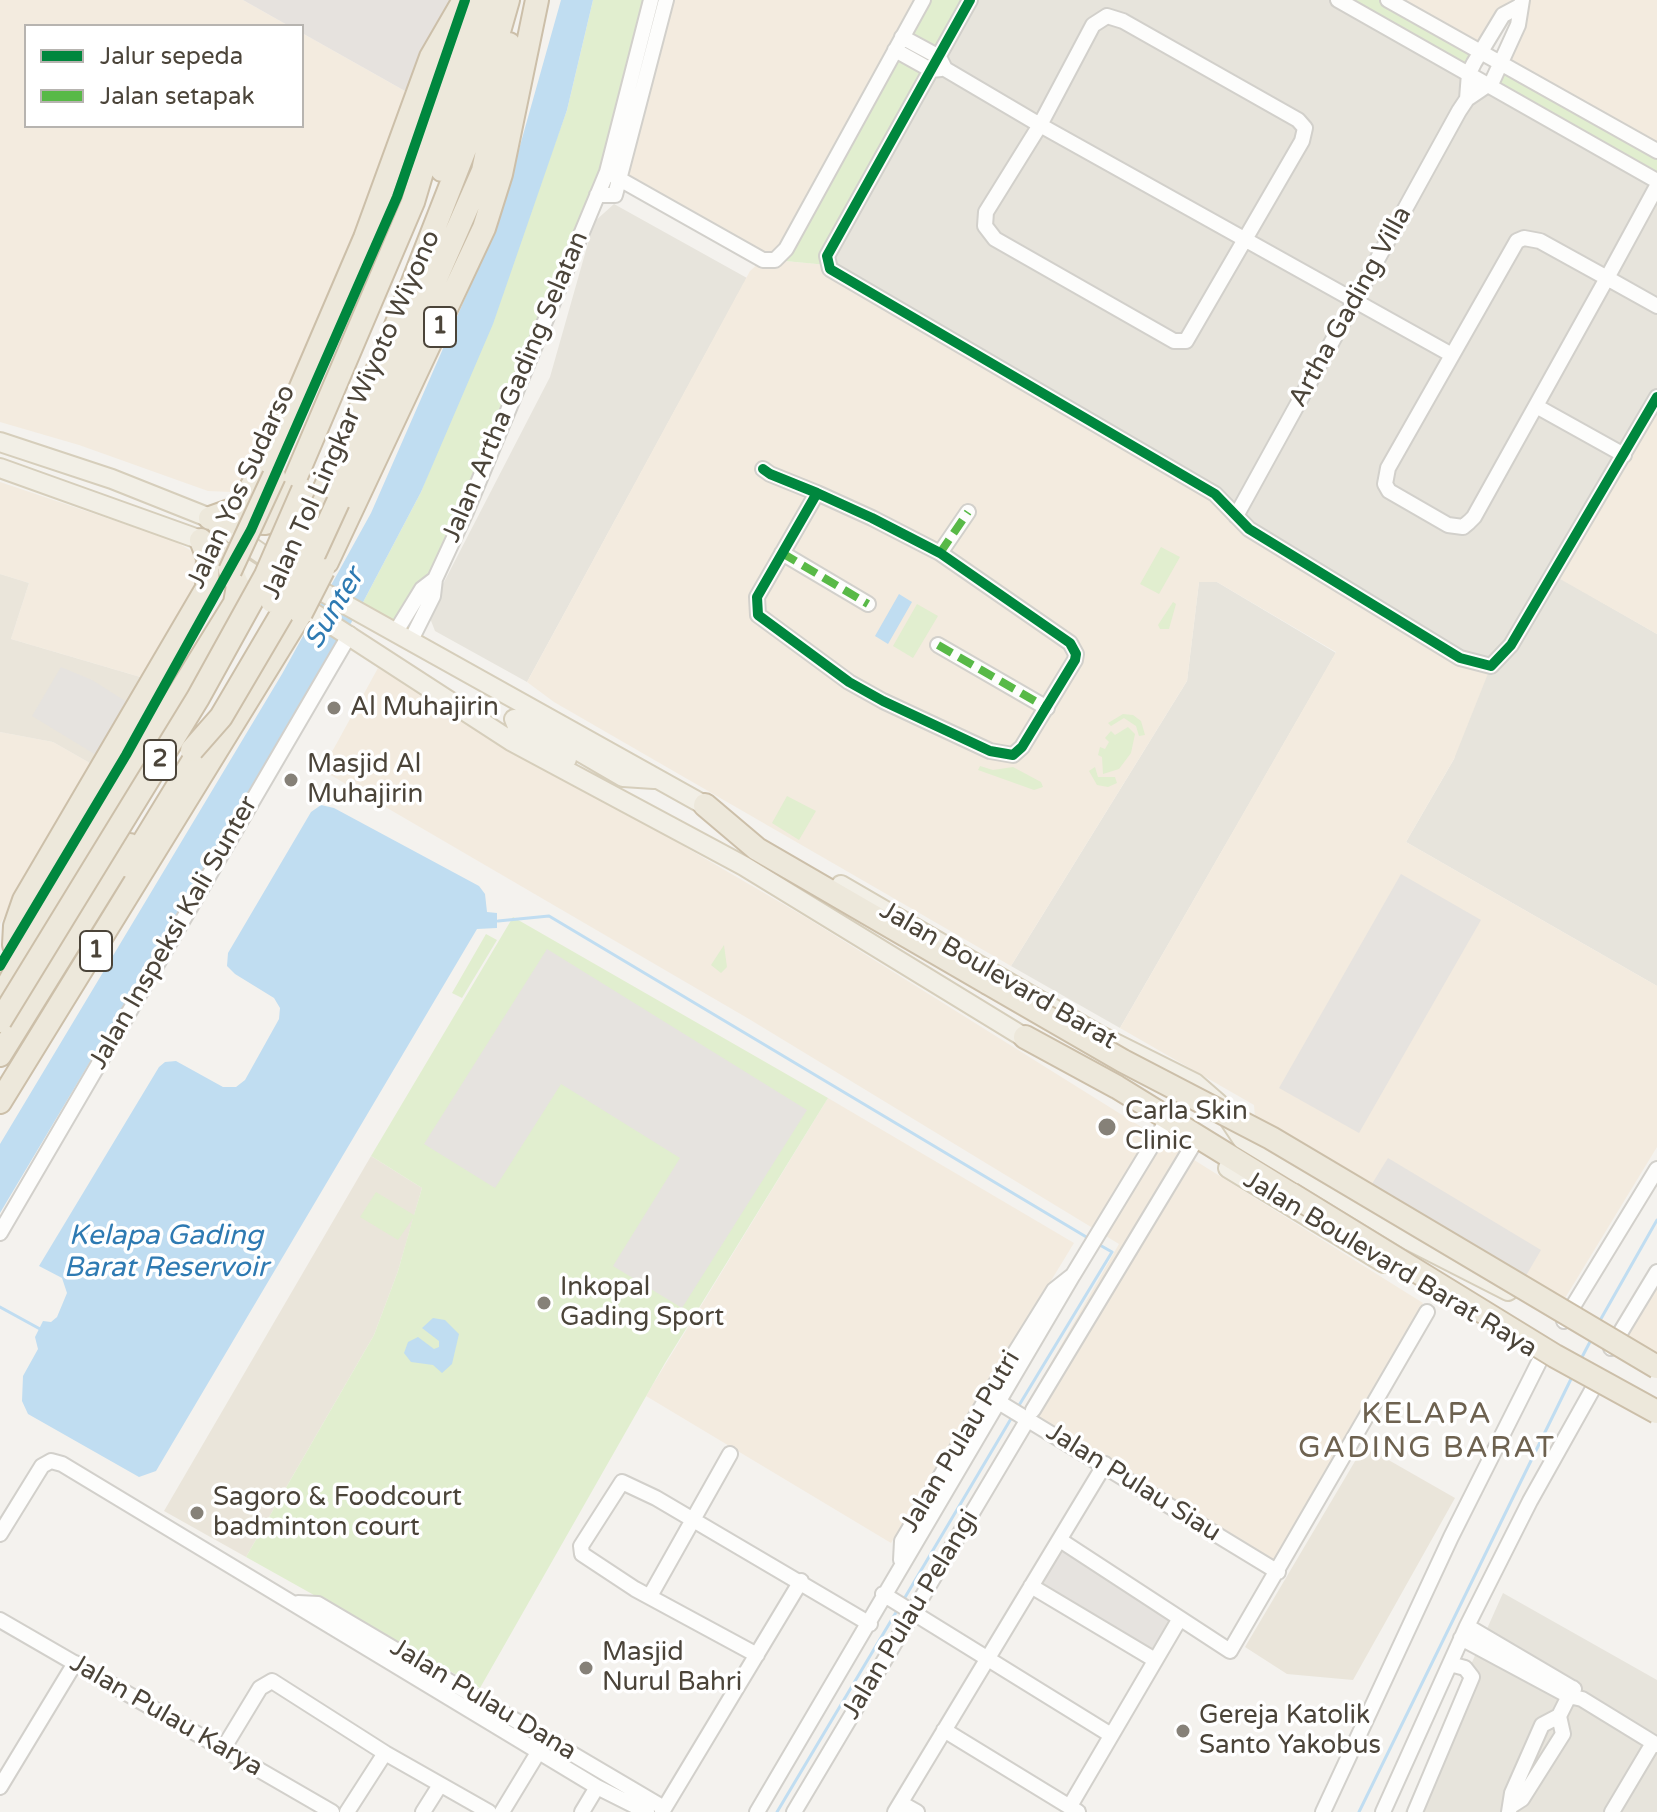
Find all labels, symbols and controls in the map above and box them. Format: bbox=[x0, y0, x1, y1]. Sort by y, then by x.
legend bbox=[24, 24, 304, 128]
text: Jalur sepeda bbox=[100, 42, 243, 71]
text: Jalan setapak bbox=[100, 82, 254, 111]
street label: Artha Gading Villa bbox=[1283, 201, 1419, 413]
street label: Jalan Tol Lingkar Wiyoto Wiyono bbox=[256, 226, 448, 604]
street label: Jalan Artha Gading Selatan bbox=[436, 227, 596, 547]
road number: 1 bbox=[424, 307, 456, 347]
street label: Jalan Yos Sudarso bbox=[181, 380, 303, 594]
water label: Sunter bbox=[298, 563, 372, 655]
place label: Al Muhajirin bbox=[350, 692, 499, 724]
marker: Al Muhajirin bbox=[325, 699, 343, 717]
road number: 2 bbox=[144, 740, 176, 780]
place label: Masjid Al Muhajirin bbox=[307, 749, 423, 810]
marker: Masjid Al Muhajirin bbox=[282, 771, 300, 789]
street label: Jalan Inspeksi Kali Sunter bbox=[83, 791, 265, 1075]
street label: Jalan Boulevard Barat bbox=[874, 895, 1122, 1057]
road number: 1 bbox=[80, 931, 112, 971]
place label: Carla Skin Clinic bbox=[1125, 1096, 1248, 1158]
marker: Carla Skin Clinic bbox=[1096, 1116, 1118, 1138]
street label: Jalan Boulevard Barat Raya bbox=[1238, 1165, 1542, 1365]
water label: Kelapa Gading Barat Reservoir bbox=[64, 1220, 268, 1286]
place label: Inkopal Gading Sport bbox=[560, 1272, 724, 1334]
marker: Inkopal Gading Sport bbox=[535, 1294, 553, 1312]
street label: Jalan Pulau Putri bbox=[894, 1345, 1028, 1539]
district label: KELAPA GADING BARAT bbox=[1298, 1397, 1556, 1468]
street label: Jalan Pulau Siau bbox=[1040, 1417, 1226, 1549]
place label: Sagoro & Foodcourt badminton court bbox=[213, 1482, 462, 1544]
marker: Sagoro & Foodcourt badminton court bbox=[188, 1504, 206, 1522]
street label: Jalan Pulau Pelangi bbox=[836, 1505, 986, 1725]
street label: Jalan Pulau Dana bbox=[384, 1632, 582, 1768]
place label: Masjid Nurul Bahri bbox=[602, 1637, 742, 1698]
street label: Jalan Pulau Karya bbox=[64, 1648, 268, 1784]
marker: Masjid Nurul Bahri bbox=[577, 1659, 595, 1677]
place label: Gereja Katolik Santo Yakobus bbox=[1199, 1700, 1381, 1762]
marker: Gereja Katolik Santo Yakobus bbox=[1174, 1722, 1192, 1740]

